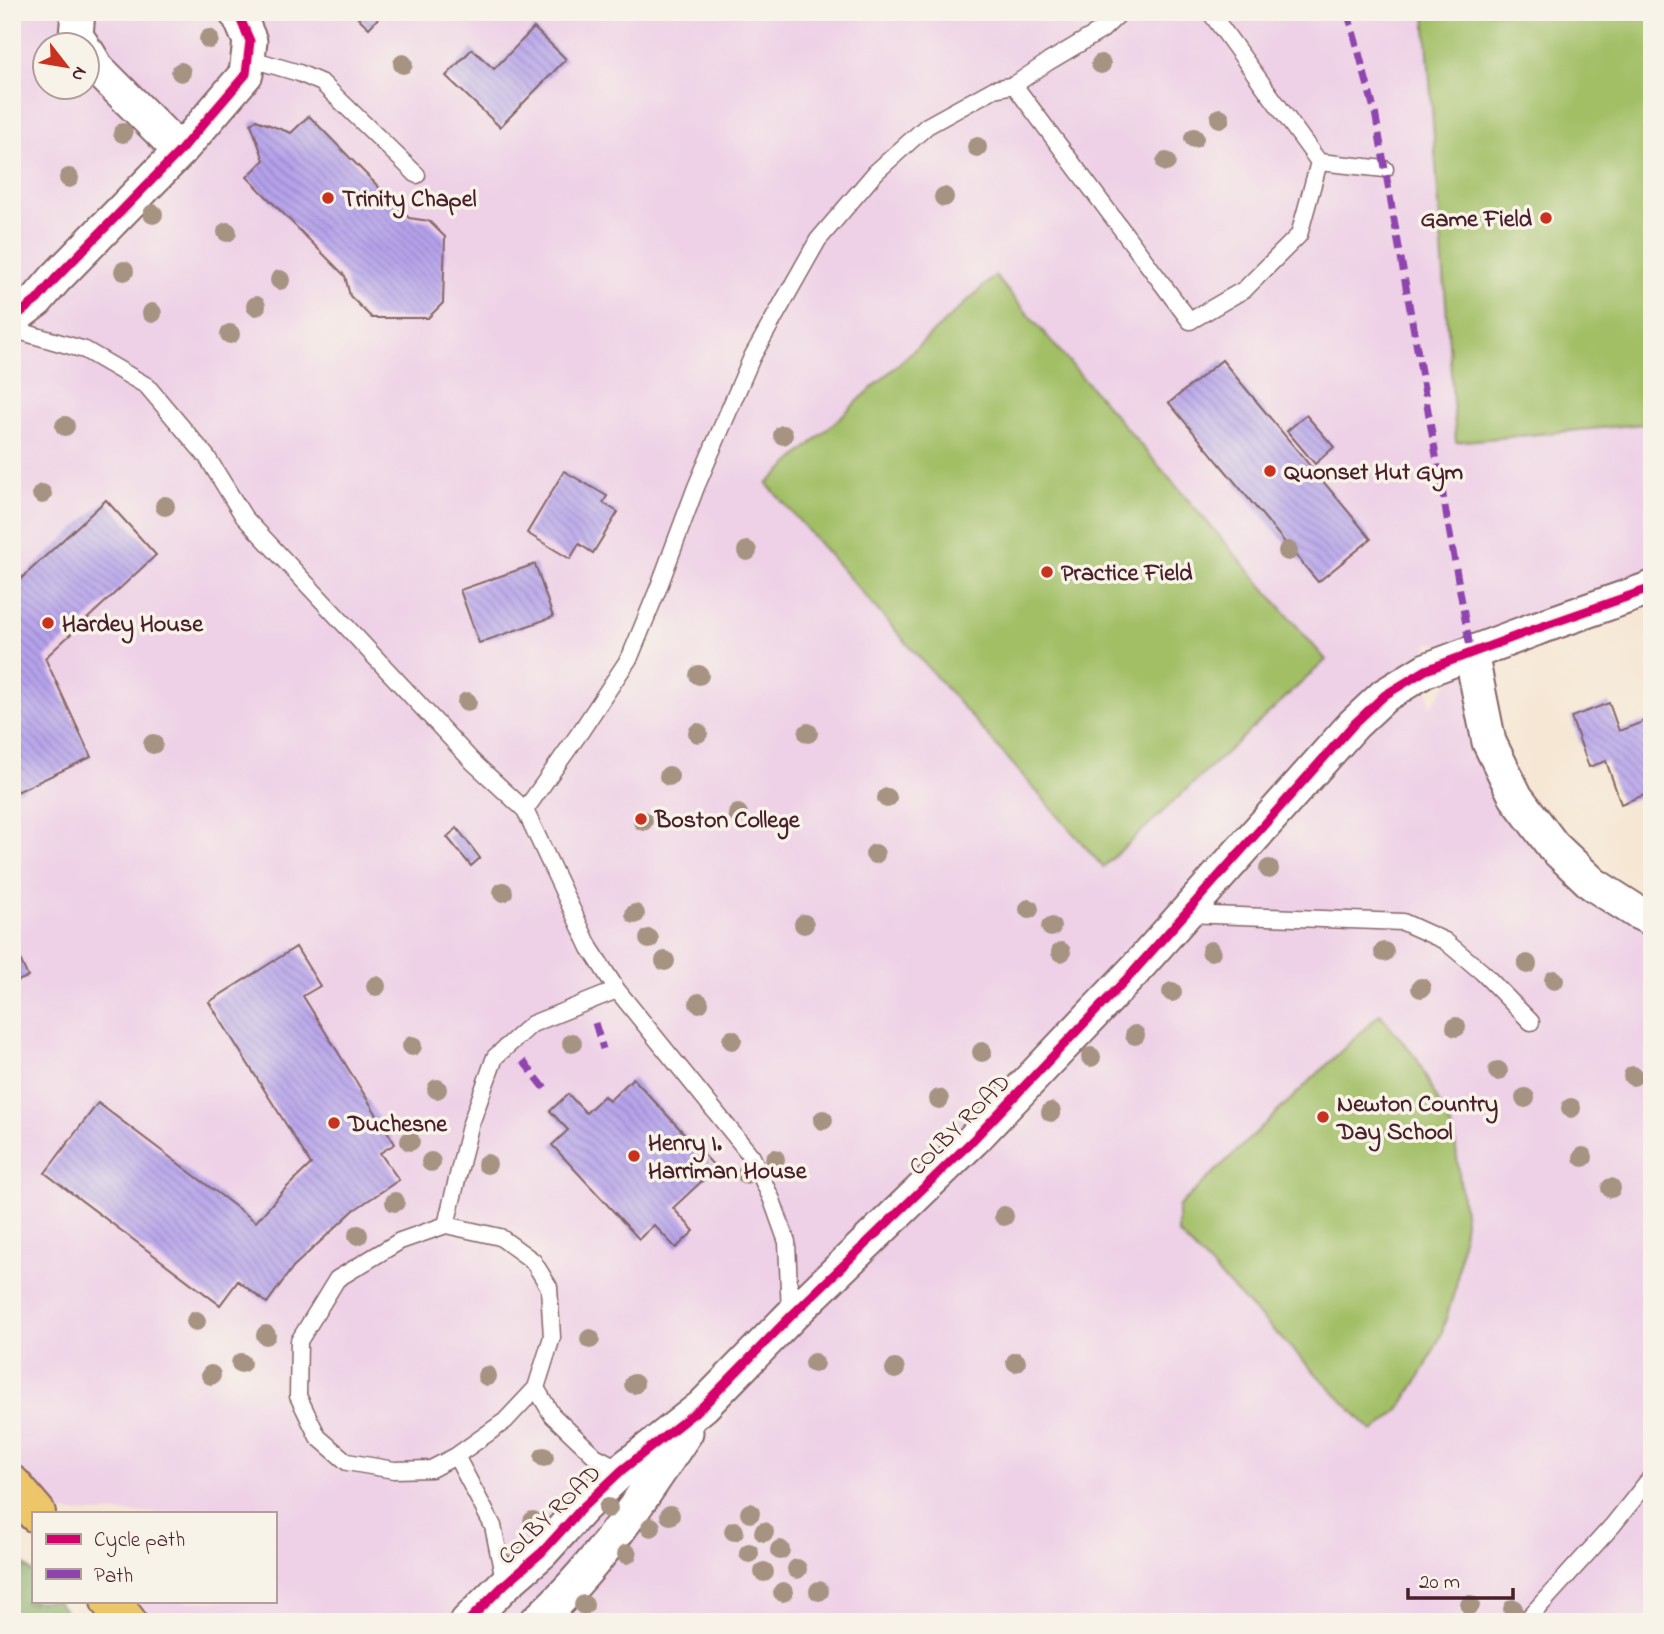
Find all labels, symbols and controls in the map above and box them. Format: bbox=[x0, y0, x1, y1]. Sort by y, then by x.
north arrow bbox=[32, 32, 102, 102]
text: N bbox=[63, 61, 93, 86]
place label: Trinity Chapel bbox=[342, 183, 476, 219]
marker: Trinity Chapel bbox=[320, 190, 336, 206]
place label: Game Field bbox=[1420, 203, 1533, 238]
marker: Game Field bbox=[1538, 210, 1554, 226]
place label: Quonset Hut Gym bbox=[1284, 456, 1463, 492]
marker: Quonset Hut Gym bbox=[1262, 463, 1278, 479]
place label: Practice Field bbox=[1061, 557, 1193, 592]
marker: Practice Field bbox=[1039, 564, 1055, 580]
place label: Hardey House bbox=[62, 608, 204, 644]
marker: Hardey House bbox=[40, 615, 56, 631]
place label: Boston College bbox=[654, 804, 801, 840]
marker: Boston College bbox=[633, 811, 649, 827]
street label: COLBY ROAD bbox=[902, 1067, 1020, 1185]
place label: Newton Country Day School bbox=[1336, 1088, 1498, 1152]
place label: Duchesne bbox=[347, 1108, 448, 1143]
marker: Newton Country Day School bbox=[1315, 1109, 1331, 1125]
marker: Duchesne bbox=[326, 1115, 342, 1131]
place label: Henry I. Harriman House bbox=[648, 1127, 808, 1190]
marker: Henry I. Harriman House bbox=[626, 1148, 642, 1164]
street label: COLBY ROAD bbox=[491, 1457, 610, 1574]
legend bbox=[32, 1512, 276, 1602]
text: Cycle path bbox=[94, 1526, 185, 1558]
scale bar bbox=[1408, 1557, 1514, 1601]
text: Path bbox=[94, 1562, 133, 1592]
text: 20 m bbox=[1419, 1568, 1460, 1598]

